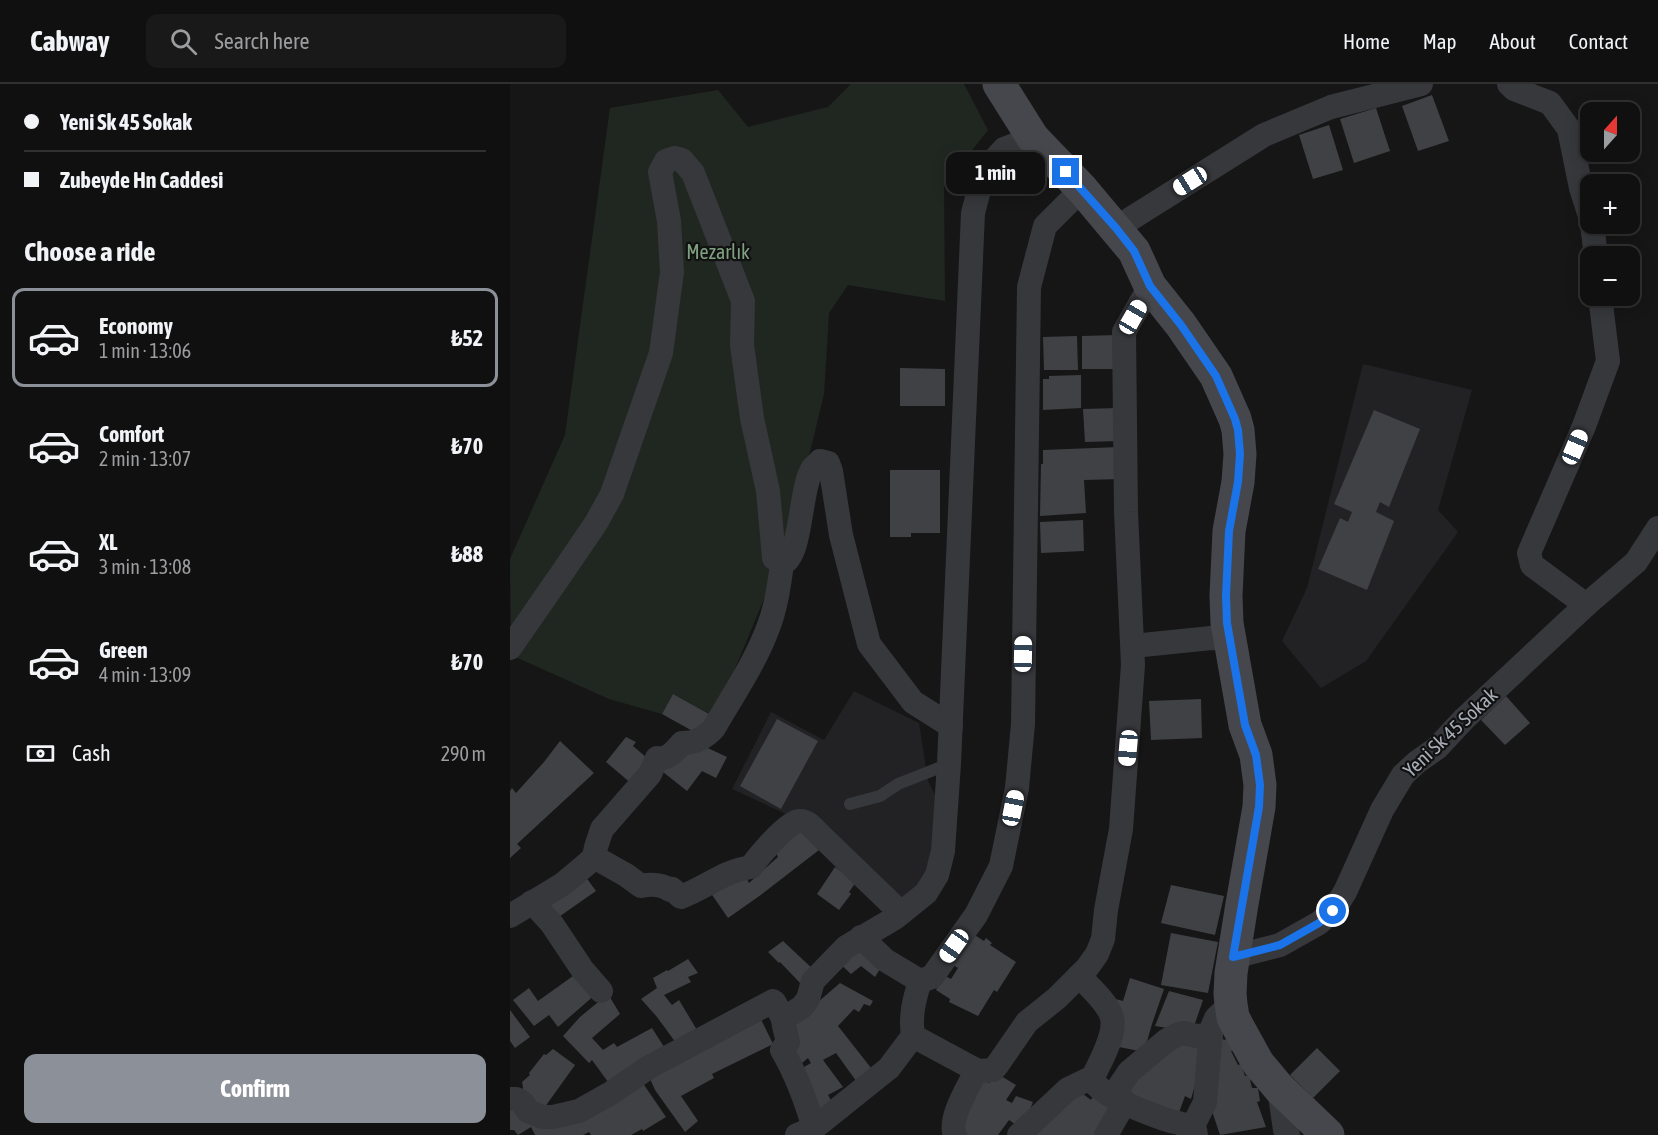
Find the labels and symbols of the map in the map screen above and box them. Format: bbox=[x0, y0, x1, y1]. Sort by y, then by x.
north arrow bbox=[1580, 102, 1640, 162]
callout: 1 min bbox=[946, 151, 1045, 193]
route end bbox=[1052, 158, 1079, 185]
car bbox=[1170, 164, 1210, 198]
park label: Mezarlık bbox=[686, 240, 750, 263]
car bbox=[1116, 297, 1150, 337]
car bbox=[1560, 427, 1590, 467]
car bbox=[1014, 636, 1032, 672]
street label: Yeni Sk 45 Sokak bbox=[1398, 683, 1502, 781]
car bbox=[1117, 729, 1139, 767]
car bbox=[1001, 789, 1025, 827]
route start bbox=[1319, 897, 1346, 924]
car bbox=[936, 926, 972, 966]

